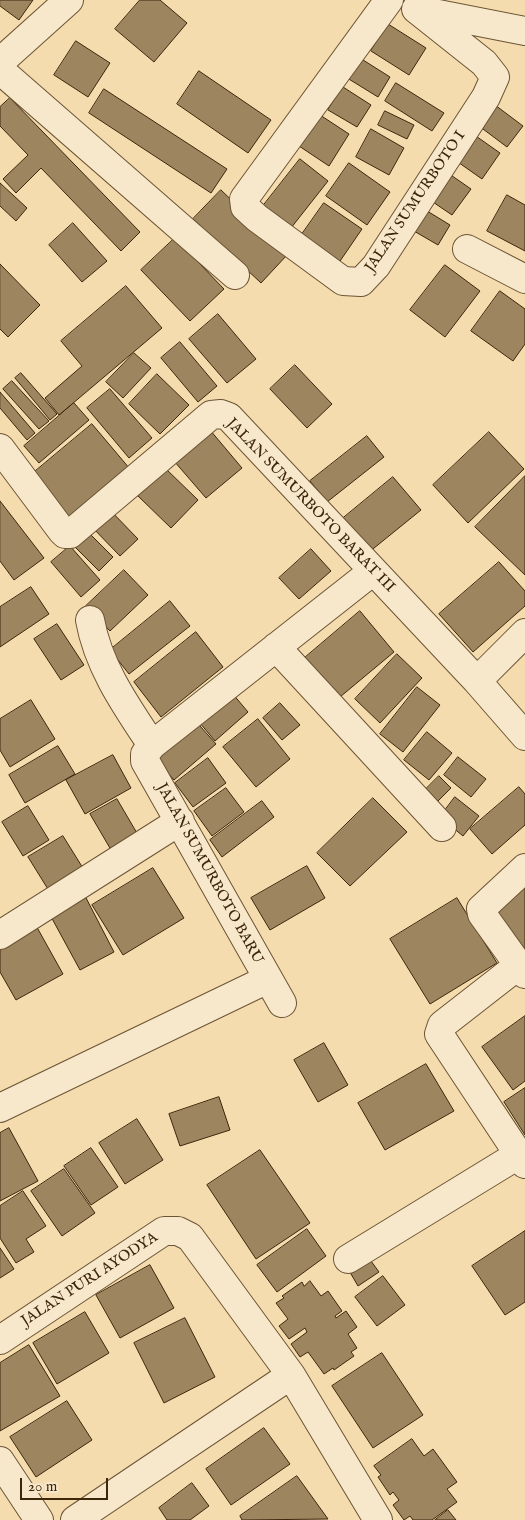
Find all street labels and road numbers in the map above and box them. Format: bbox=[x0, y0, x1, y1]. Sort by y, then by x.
street label: JALAN SUMURBOTO I bbox=[362, 128, 470, 276]
street label: JALAN SUMURBOTO BARAT III bbox=[222, 415, 398, 597]
street label: JALAN SUMURBOTO BARU bbox=[152, 780, 266, 968]
street label: JALAN PURI AYODYA bbox=[18, 1229, 162, 1331]

